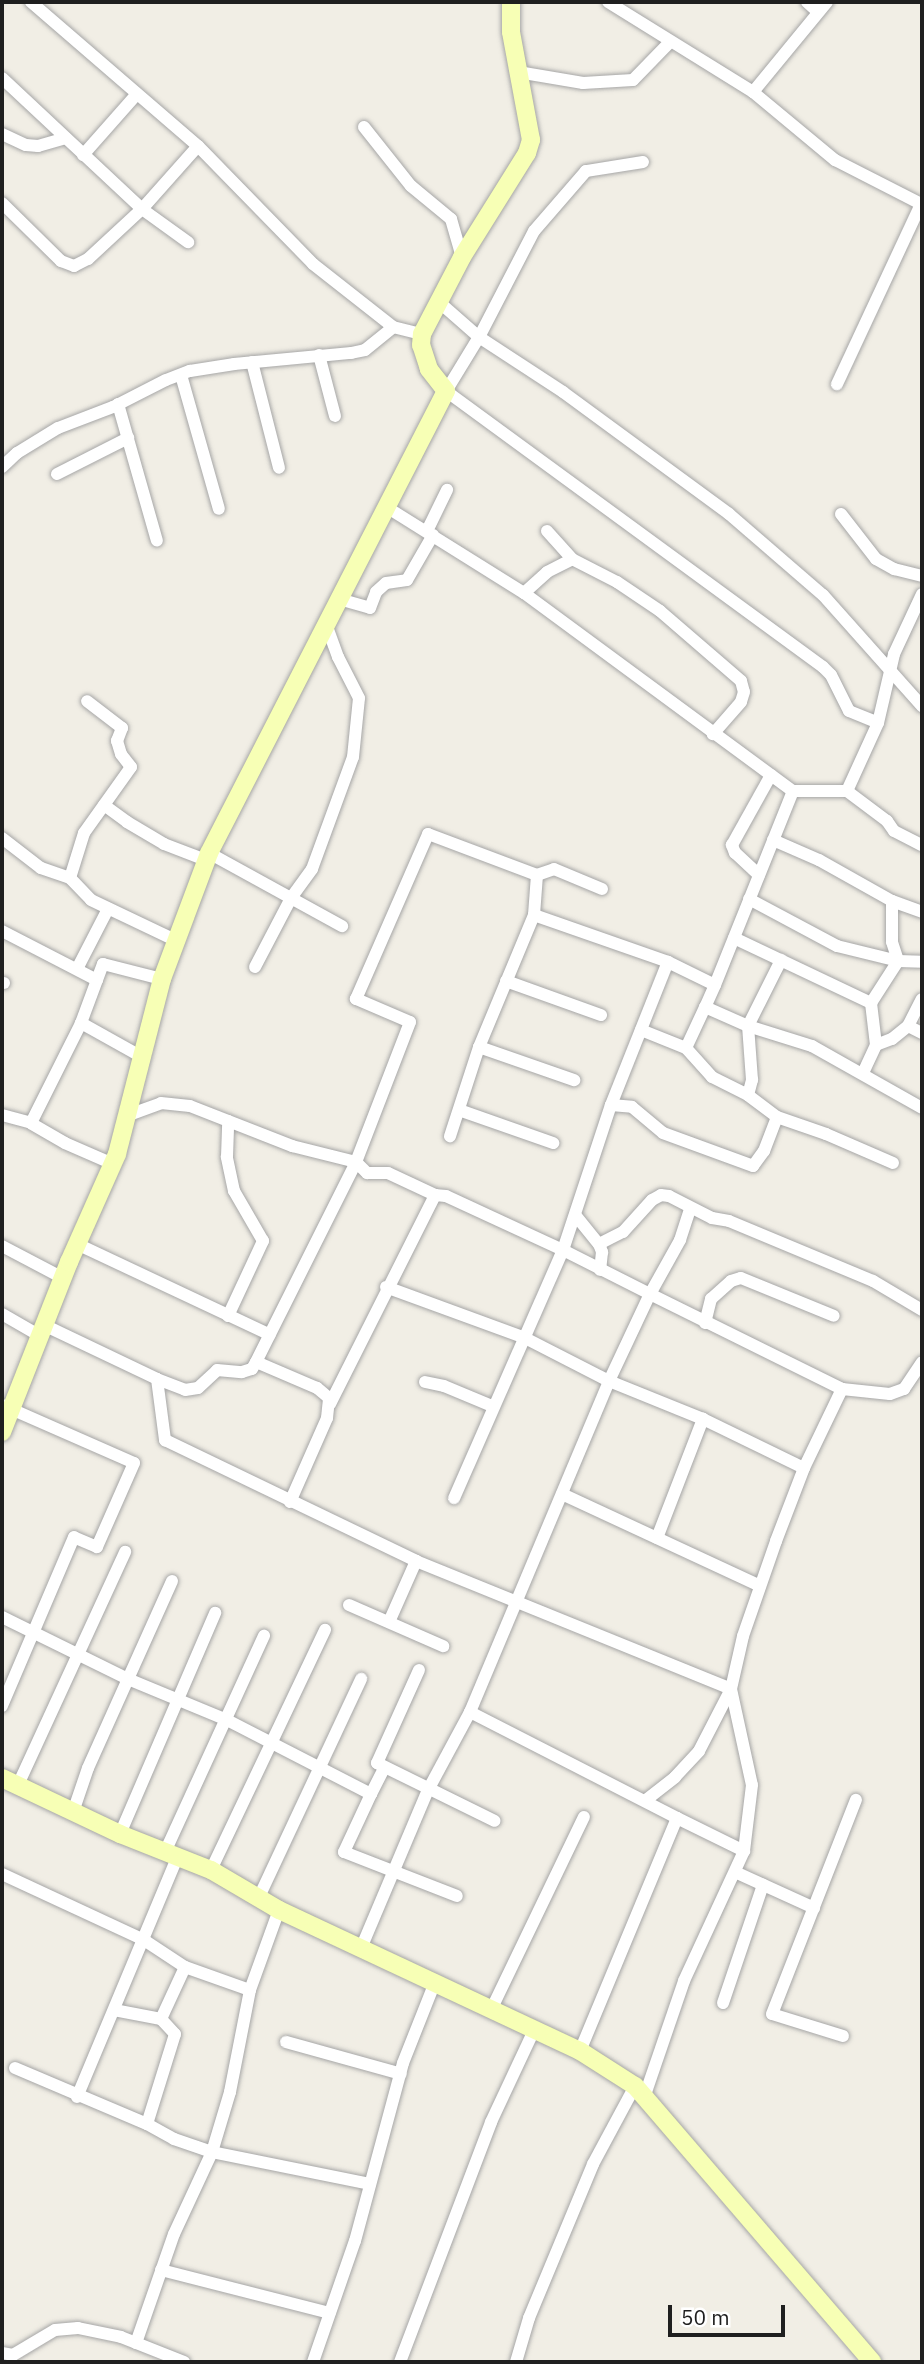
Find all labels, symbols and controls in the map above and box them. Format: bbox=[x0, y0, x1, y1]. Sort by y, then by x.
scale bar bbox=[672, 2290, 789, 2334]
text: 50 m bbox=[681, 2303, 730, 2331]

